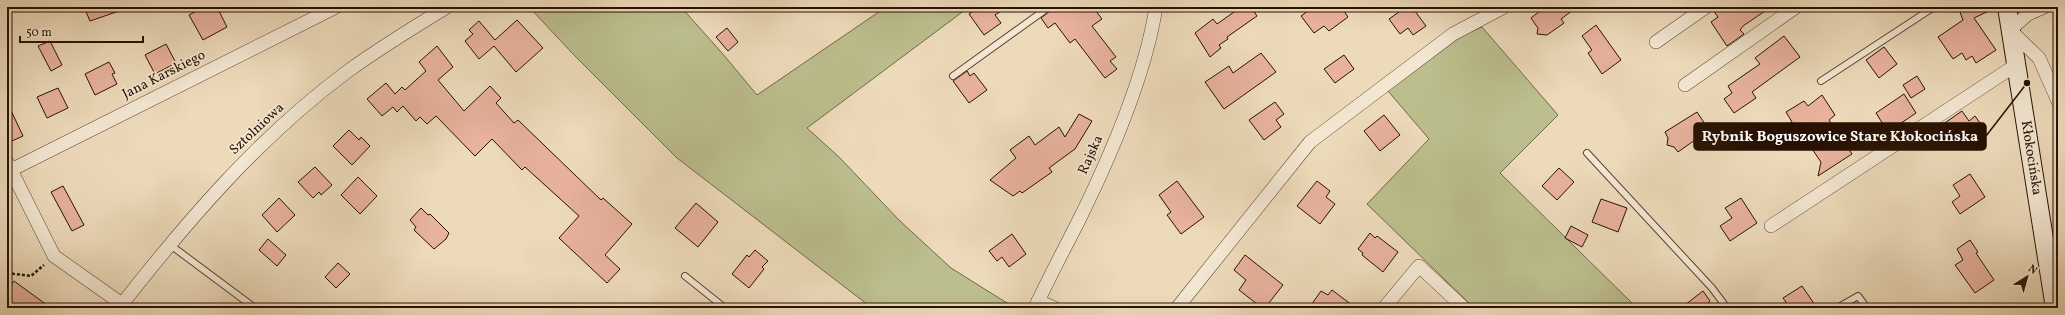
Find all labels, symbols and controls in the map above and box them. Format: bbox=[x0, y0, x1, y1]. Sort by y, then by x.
scale bar bbox=[20, 18, 143, 44]
text: 50 m bbox=[26, 25, 52, 41]
street label: Jana Karskiego bbox=[119, 46, 209, 104]
street label: Sztolniowa bbox=[225, 99, 289, 159]
street label: Kłokocińska bbox=[2016, 119, 2046, 197]
callout: Rybnik Boguszowice Stare Kłokocińska bbox=[1694, 123, 1986, 150]
text: Rybnik Boguszowice Stare Kłokocińska bbox=[1702, 127, 1978, 148]
street label: Rajska bbox=[1074, 132, 1108, 178]
north arrow bbox=[2007, 257, 2047, 297]
text: N bbox=[2024, 262, 2040, 279]

